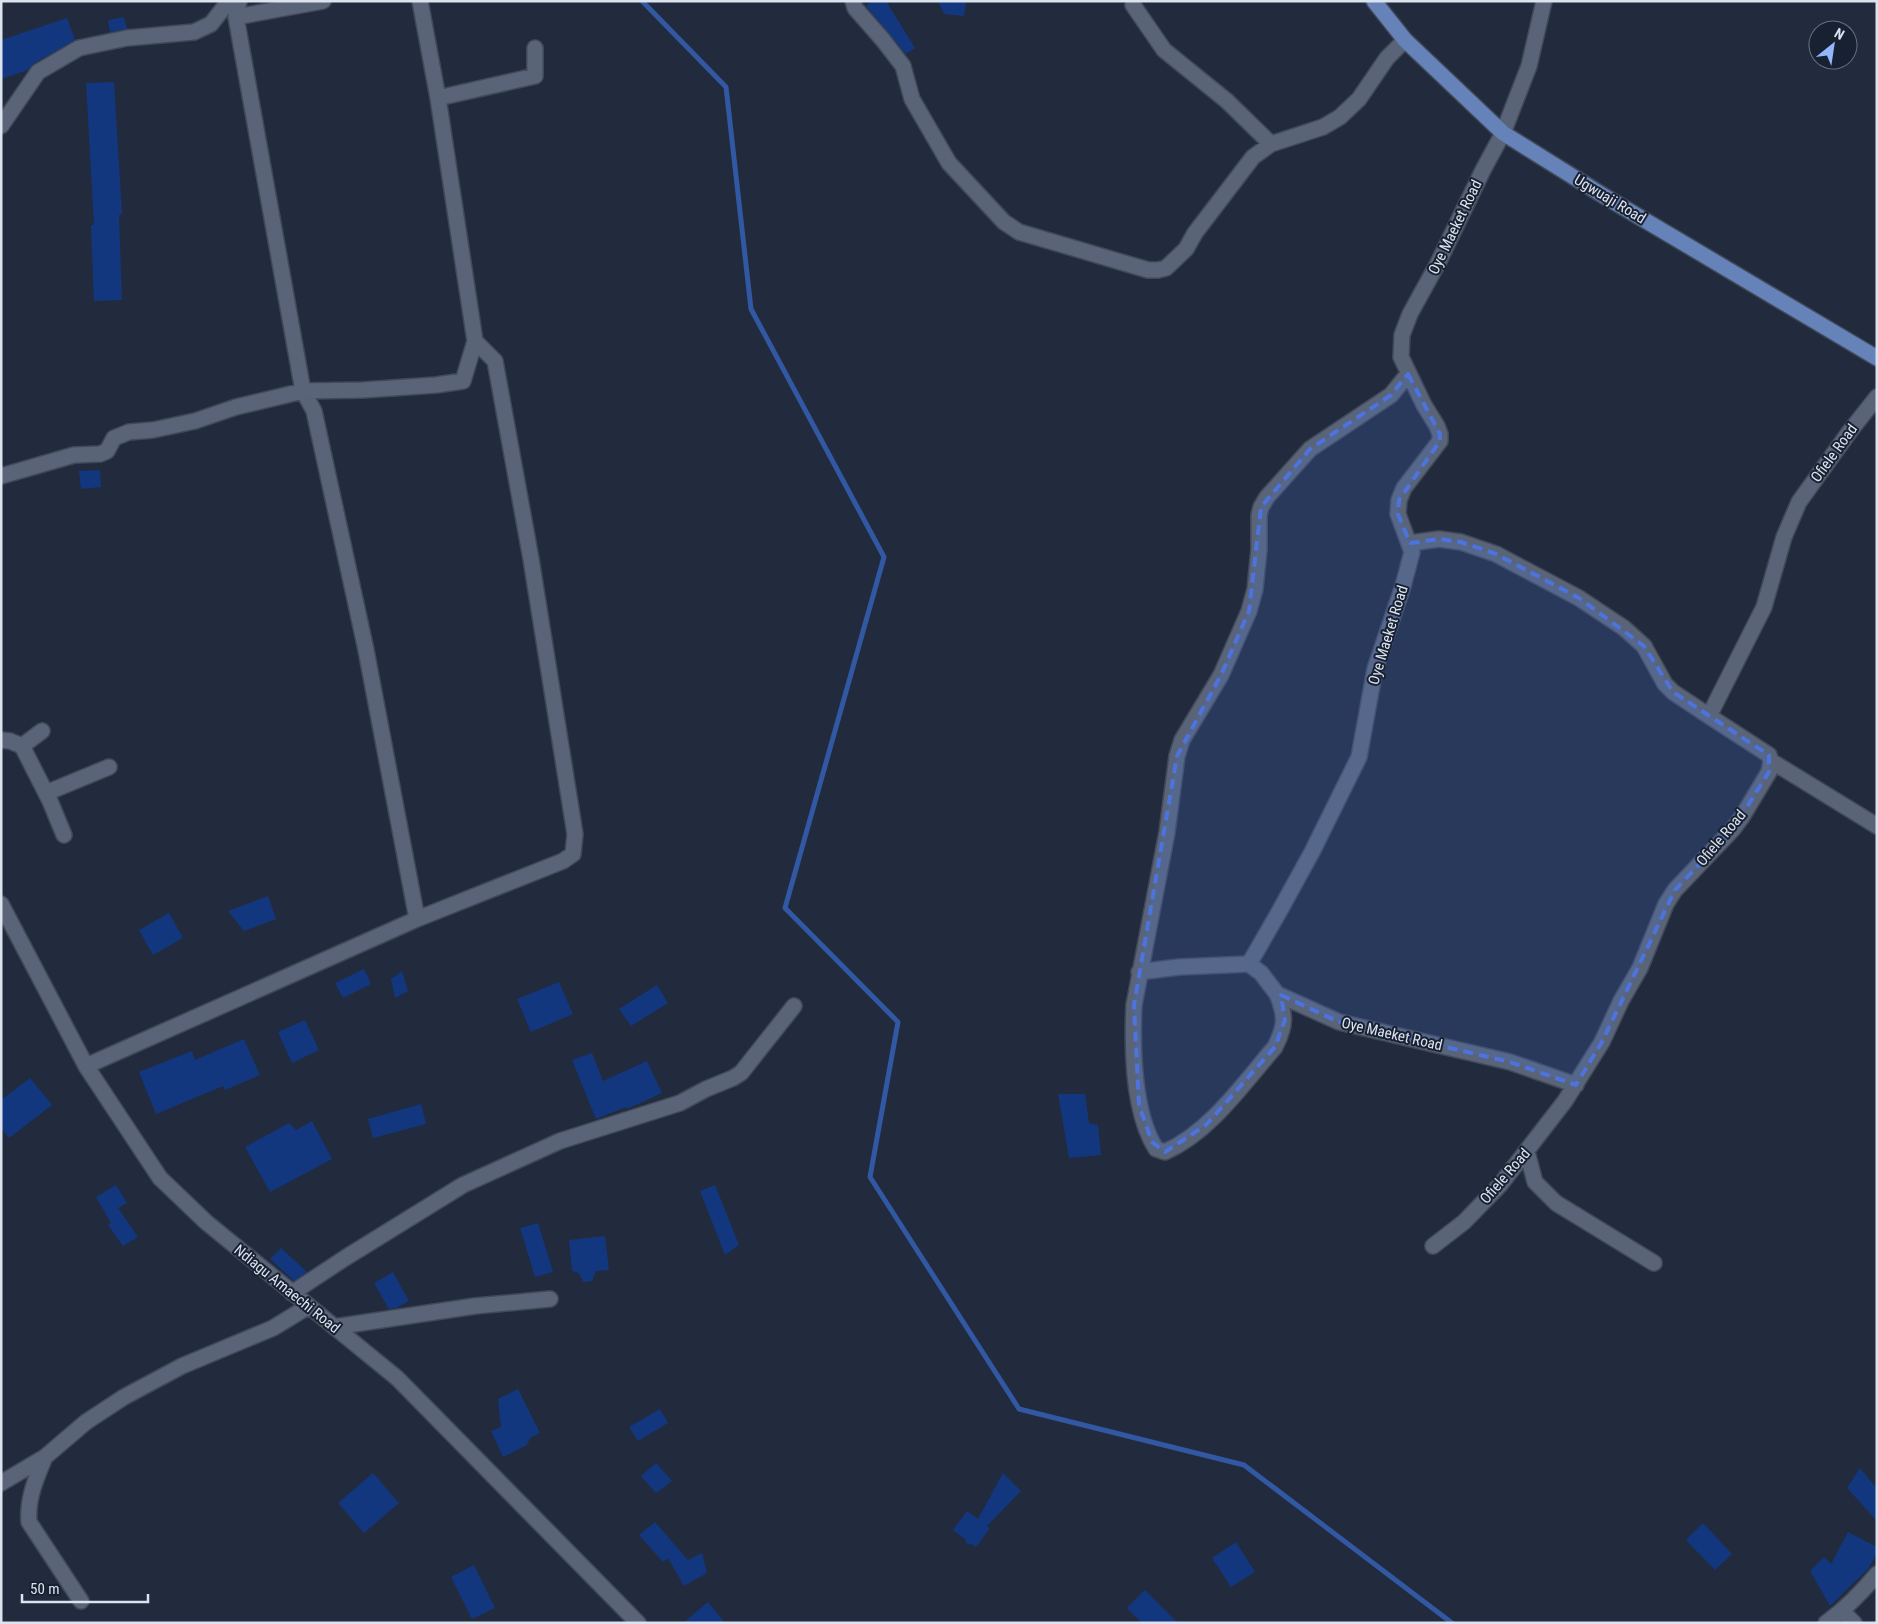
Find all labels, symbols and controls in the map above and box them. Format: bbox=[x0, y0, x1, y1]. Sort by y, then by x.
north arrow bbox=[1808, 20, 1858, 70]
text: N bbox=[1832, 25, 1847, 43]
street label: Ugwuaji Road bbox=[1571, 171, 1649, 227]
street label: Oye Maeket Road bbox=[1424, 177, 1486, 277]
street label: Ofiele Road bbox=[1807, 420, 1861, 486]
street label: Oye Maeket Road bbox=[1364, 583, 1412, 687]
street label: Ofiele Road bbox=[1692, 806, 1750, 870]
street label: Oye Maeket Road bbox=[1340, 1014, 1444, 1054]
street label: Ofiele Road bbox=[1476, 1145, 1534, 1207]
street label: Ndiagu Amaechi Road bbox=[231, 1241, 343, 1337]
scale bar bbox=[22, 1572, 149, 1604]
text: 50 m bbox=[30, 1580, 60, 1598]

